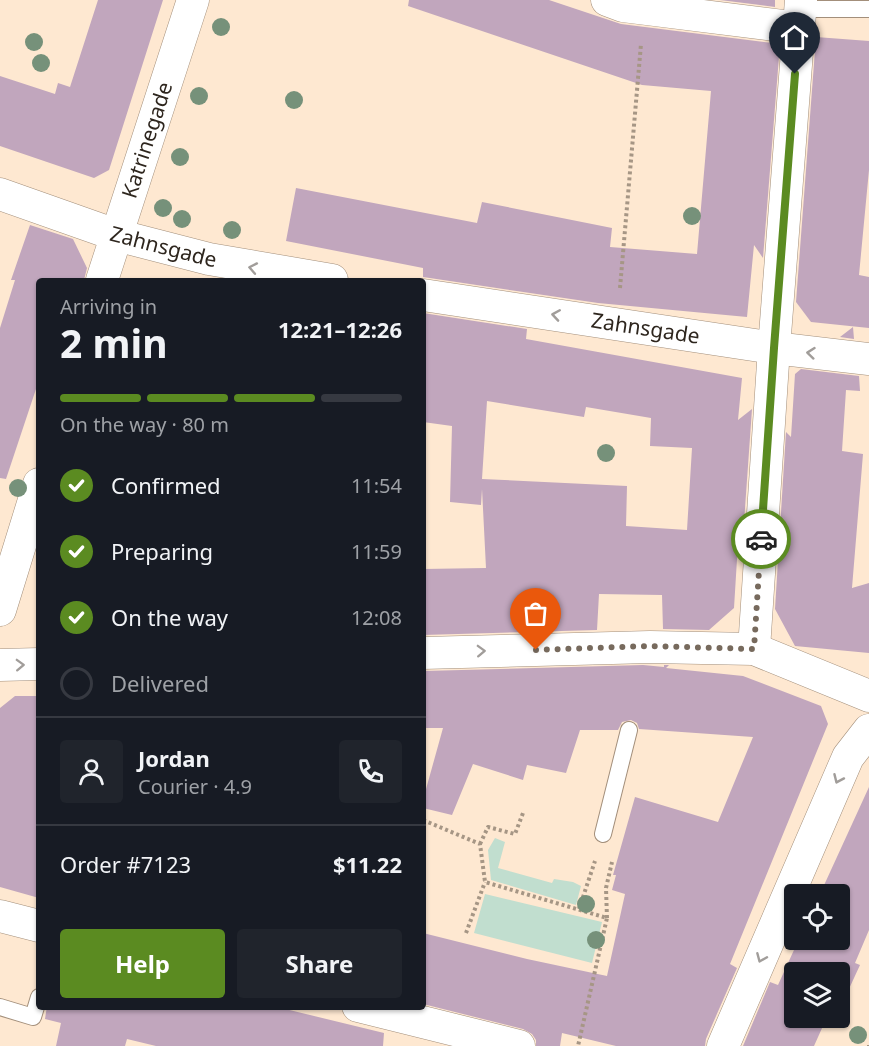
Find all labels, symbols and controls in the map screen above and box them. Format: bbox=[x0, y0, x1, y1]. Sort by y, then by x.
pin bbox=[769, 12, 820, 74]
icon: home bbox=[778, 21, 811, 54]
street label: Katrinegade bbox=[114, 78, 178, 202]
street label: Zahnsgade bbox=[107, 219, 219, 273]
one-way arrow bbox=[249, 262, 259, 275]
text: Arriving in bbox=[60, 293, 157, 320]
street label: Zahnsgade bbox=[589, 306, 702, 350]
one-way arrow bbox=[551, 309, 561, 322]
text: 12:21–12:26 bbox=[278, 314, 402, 344]
text: 2 min bbox=[60, 316, 167, 369]
one-way arrow bbox=[806, 347, 815, 359]
text: On the way · 80 m bbox=[60, 411, 229, 438]
icon: check bbox=[60, 469, 93, 502]
text: Confirmed bbox=[111, 470, 221, 500]
text: 11:54 bbox=[351, 472, 402, 499]
courier bbox=[731, 509, 791, 569]
icon: car bbox=[745, 523, 778, 556]
icon: check bbox=[60, 535, 93, 568]
text: Preparing bbox=[111, 536, 213, 566]
text: 11:59 bbox=[351, 538, 402, 565]
pin bbox=[510, 588, 561, 650]
icon: bag bbox=[519, 597, 552, 630]
icon: check bbox=[60, 601, 93, 634]
text: On the way bbox=[111, 602, 228, 632]
text: 12:08 bbox=[351, 604, 402, 631]
one-way arrow bbox=[477, 645, 486, 658]
one-way arrow bbox=[15, 658, 24, 671]
text: Delivered bbox=[111, 668, 209, 698]
button: person bbox=[60, 740, 123, 803]
button: phone bbox=[339, 740, 402, 803]
text: Jordan bbox=[138, 743, 210, 773]
text: Courier · 4.9 bbox=[138, 773, 252, 800]
one-way arrow bbox=[833, 773, 845, 784]
text: Order #7123 bbox=[60, 849, 191, 879]
text: $11.22 bbox=[333, 849, 402, 879]
map controls bbox=[784, 884, 850, 1028]
button: locate bbox=[784, 884, 850, 950]
button: Help bbox=[60, 929, 225, 998]
button: Share bbox=[237, 929, 402, 998]
one-way arrow bbox=[756, 952, 768, 963]
button: layers bbox=[784, 962, 850, 1028]

